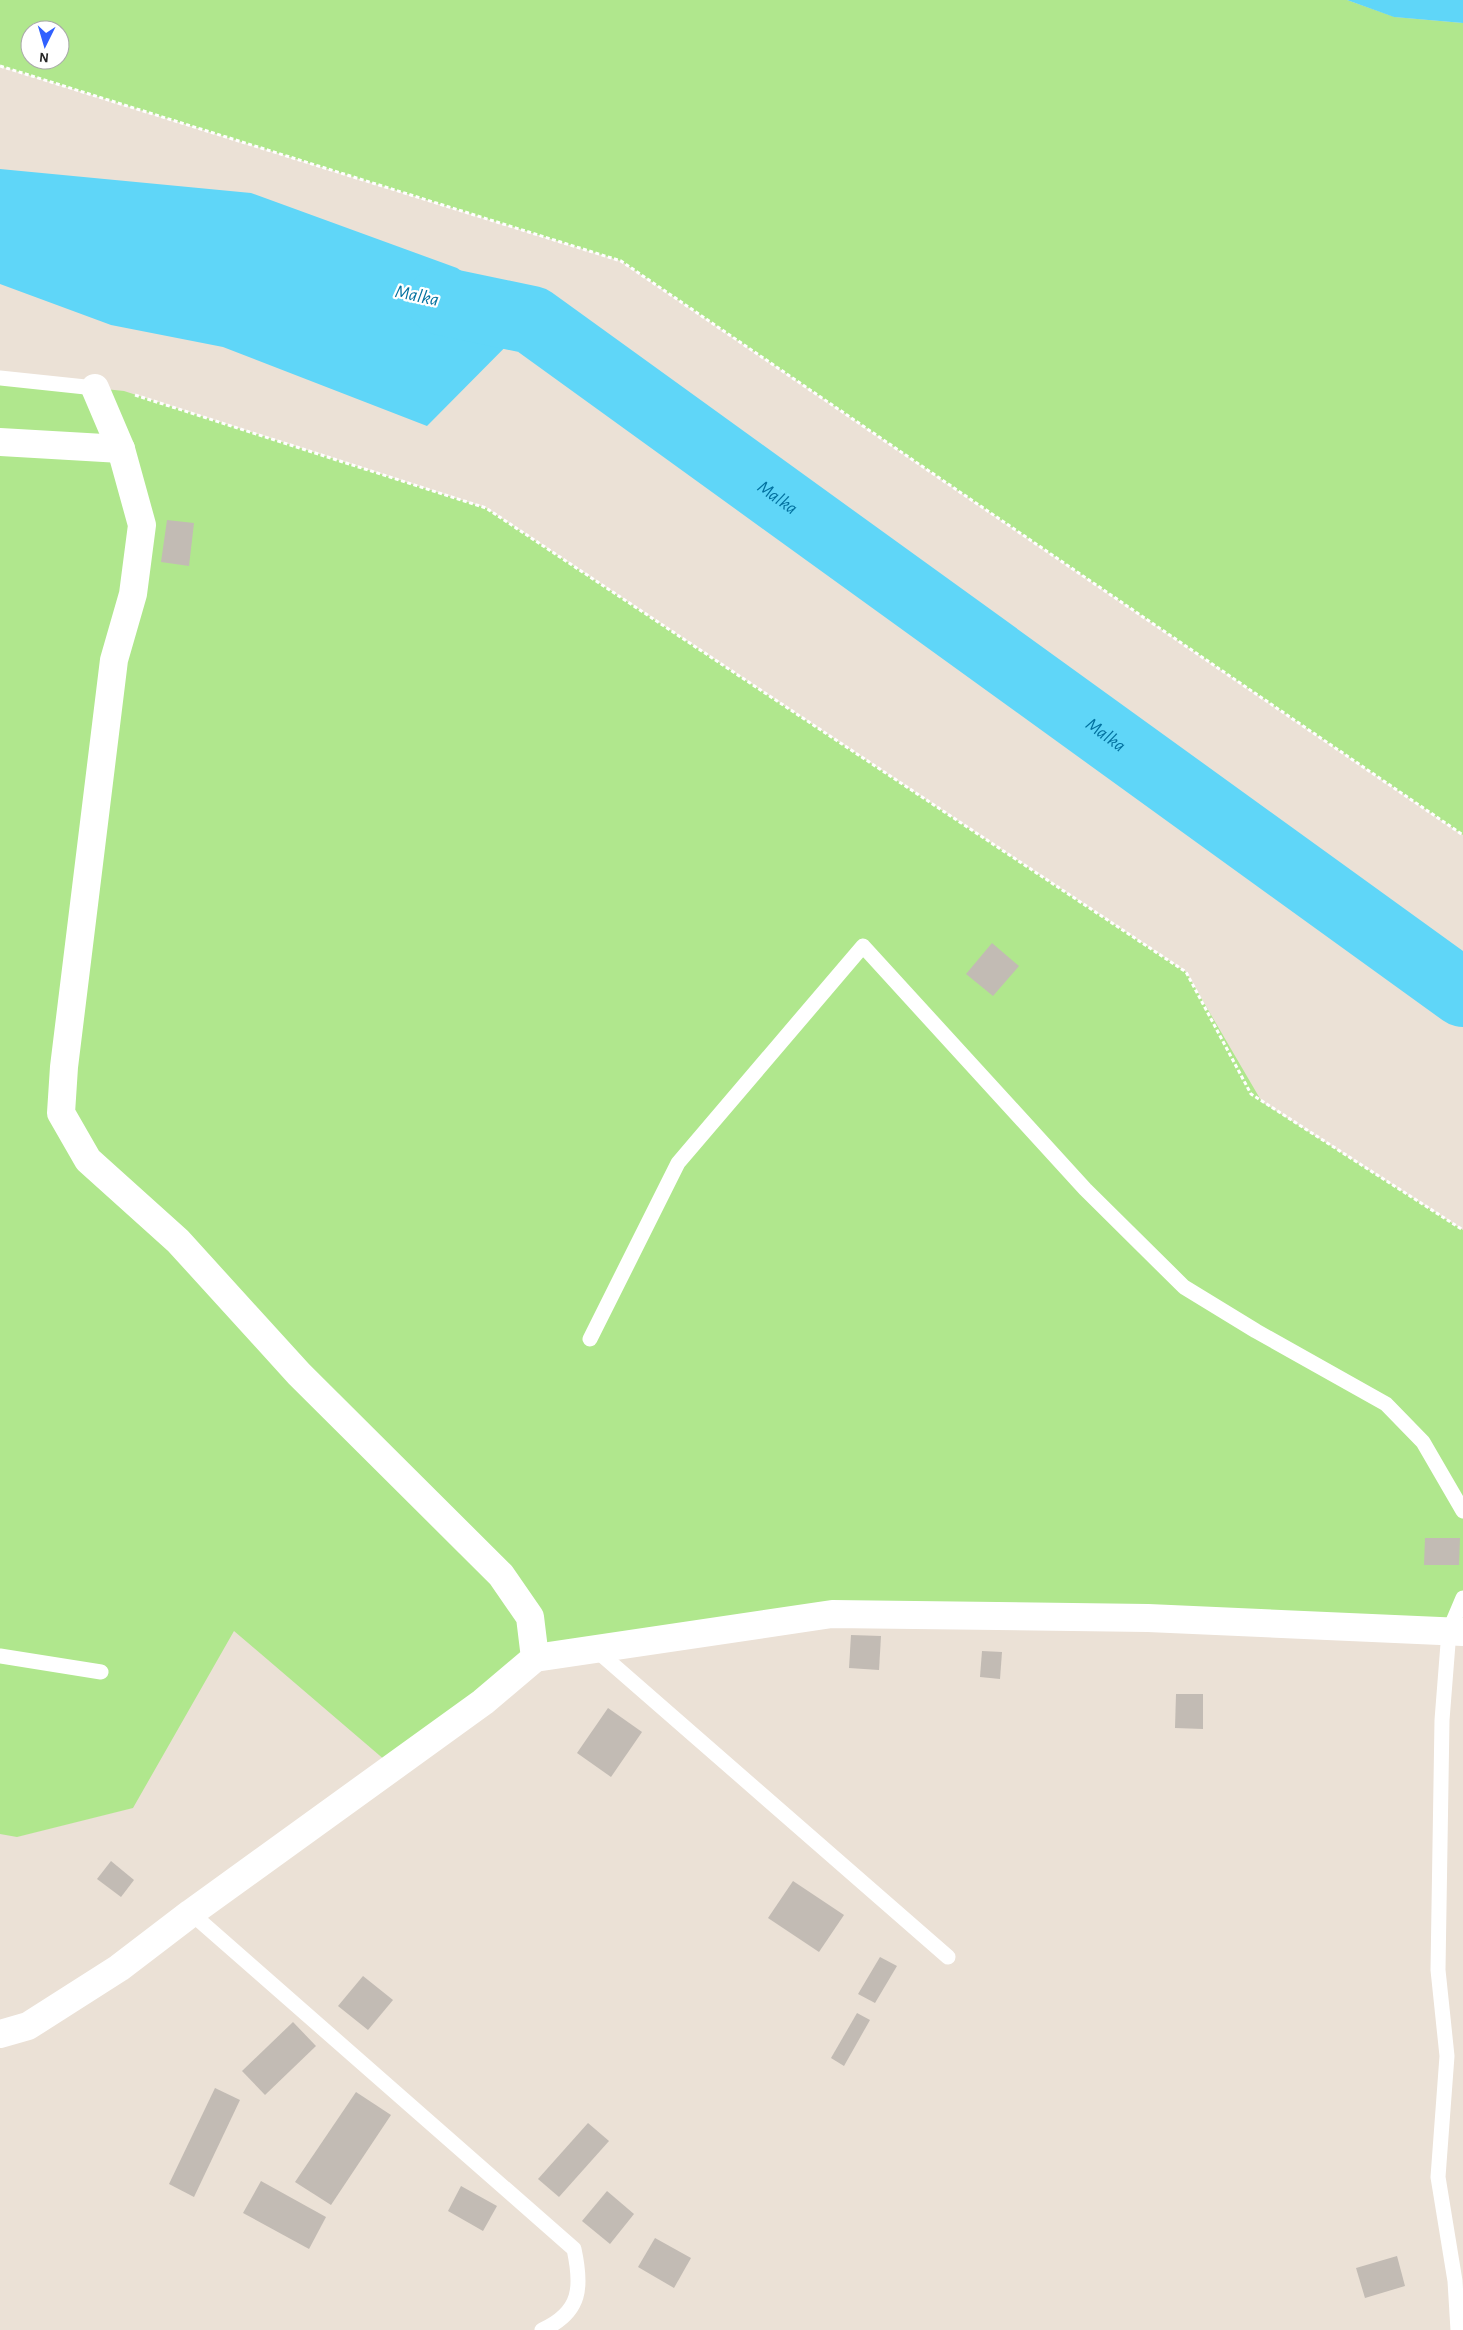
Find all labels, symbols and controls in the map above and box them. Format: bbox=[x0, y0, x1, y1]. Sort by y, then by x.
north arrow bbox=[20, 20, 70, 70]
text: N bbox=[38, 50, 49, 64]
water label: Malka bbox=[394, 282, 440, 310]
water label: Malka bbox=[754, 477, 801, 518]
water label: Malka bbox=[1082, 714, 1129, 755]

